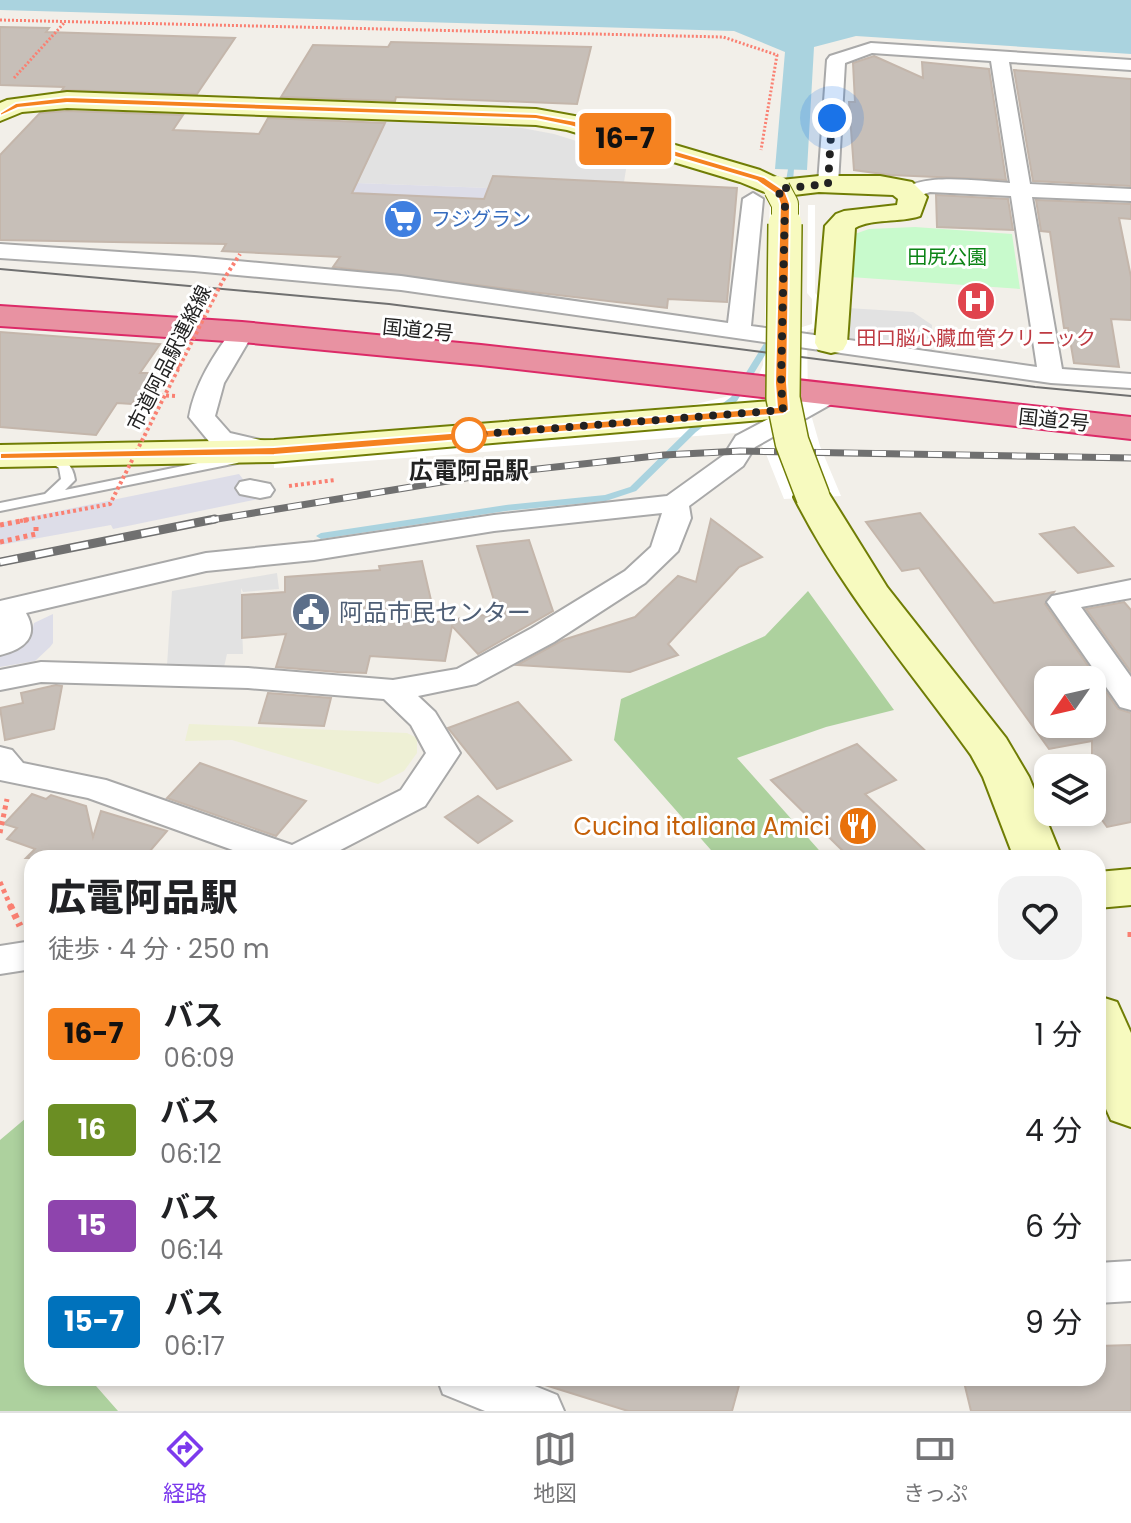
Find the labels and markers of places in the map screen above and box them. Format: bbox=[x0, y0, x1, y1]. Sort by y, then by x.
supermarket icon: フジグラン bbox=[382, 198, 424, 240]
place label: フジグラン bbox=[431, 205, 531, 233]
hospital icon: 田口脳心臓血管クリニック bbox=[955, 280, 997, 322]
place label: 田口脳心臓血管クリニック bbox=[856, 324, 1096, 352]
marker: 広電阿品駅 bbox=[452, 418, 486, 452]
place label: 広電阿品駅 bbox=[409, 454, 529, 487]
public building icon: 阿品市民センター bbox=[290, 591, 332, 633]
place label: 阿品市民センター bbox=[339, 596, 531, 629]
restaurant icon: Cucina italiana Amici bbox=[837, 805, 879, 847]
place label: Cucina italiana Amici bbox=[573, 810, 830, 843]

